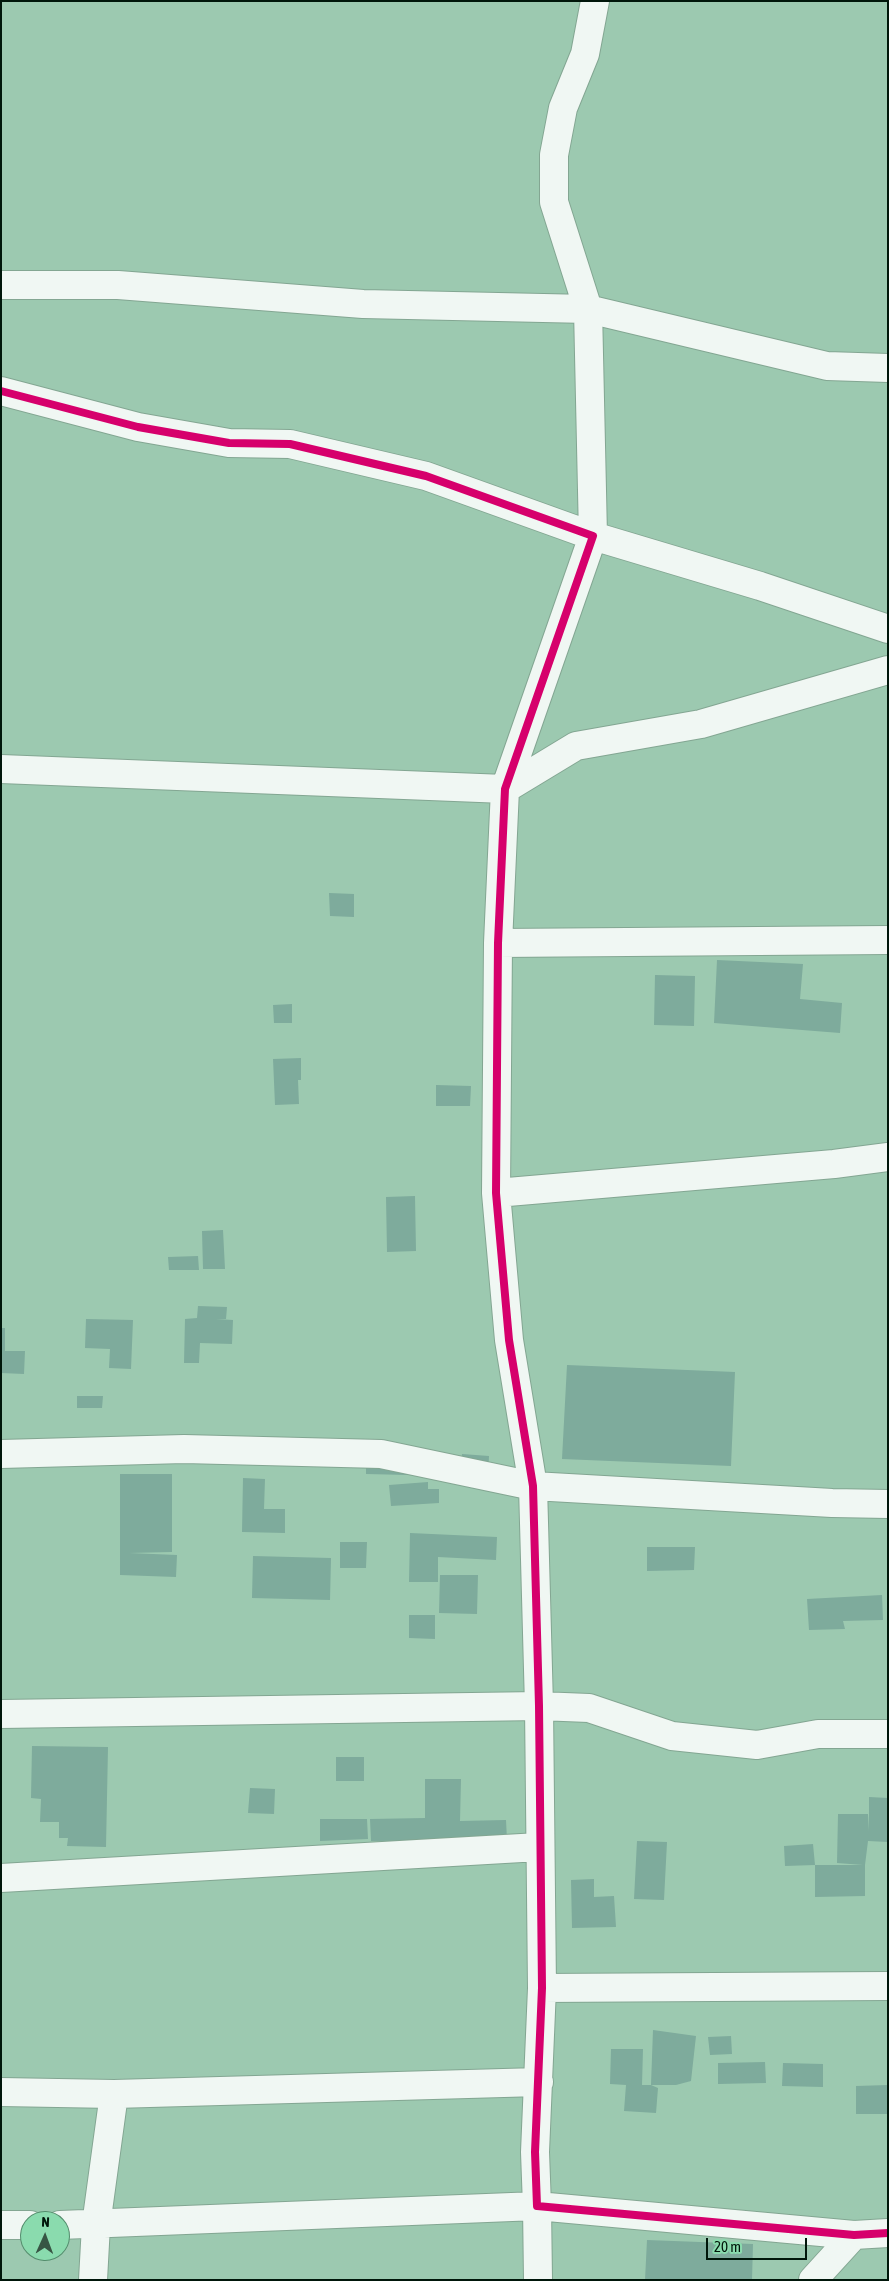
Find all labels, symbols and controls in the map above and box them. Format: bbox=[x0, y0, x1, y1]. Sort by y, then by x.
north arrow bbox=[20, 2211, 70, 2261]
text: N bbox=[41, 2214, 50, 2230]
scale bar bbox=[709, 2228, 810, 2260]
text: 20 m bbox=[714, 2238, 741, 2255]

